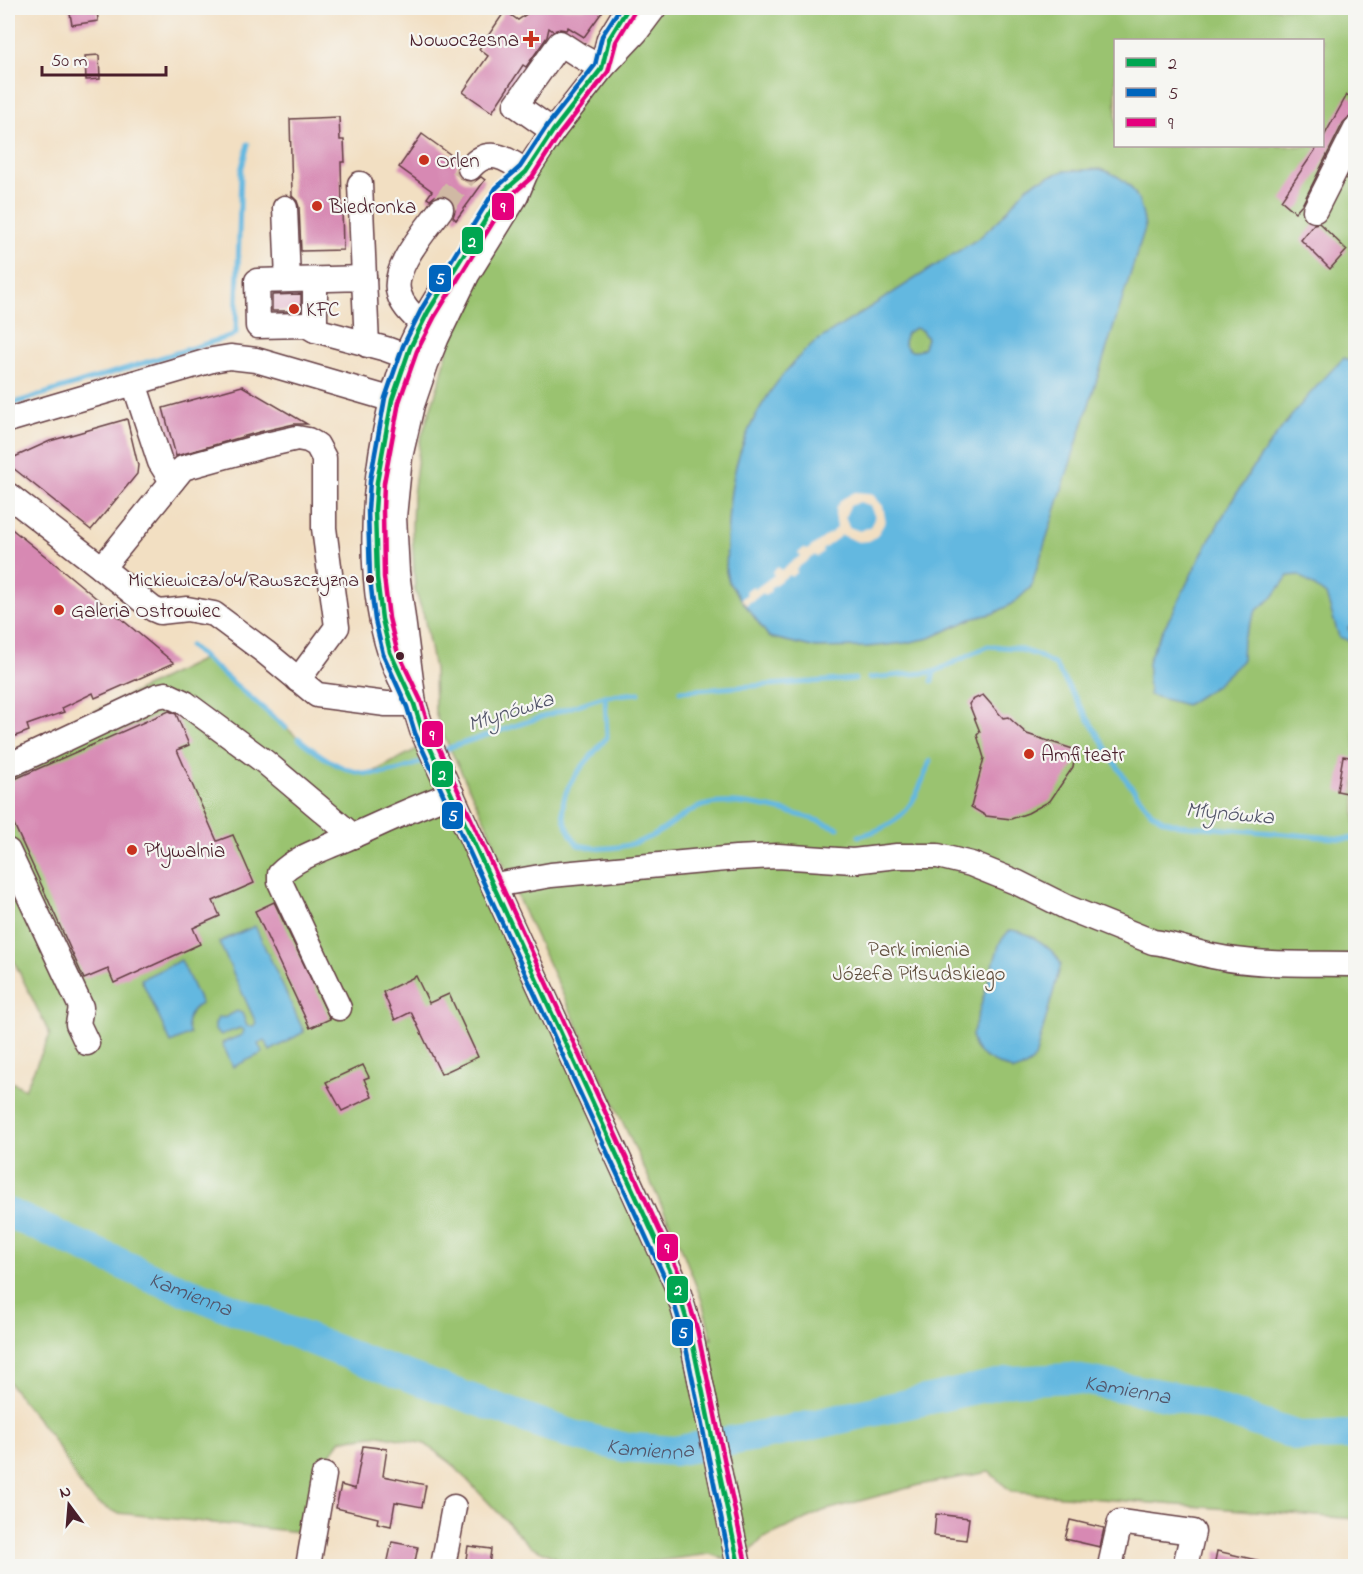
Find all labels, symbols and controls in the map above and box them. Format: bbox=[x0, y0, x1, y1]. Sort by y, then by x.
place label: Nowoczesna bbox=[410, 26, 519, 56]
marker: Nowoczesna bbox=[524, 32, 538, 46]
scale bar bbox=[42, 39, 166, 77]
legend bbox=[1114, 39, 1324, 147]
text: 50 m bbox=[51, 49, 88, 75]
text: 2 bbox=[1168, 52, 1177, 78]
text: 5 bbox=[1168, 82, 1178, 108]
text: 9 bbox=[1168, 112, 1174, 138]
place label: Orlen bbox=[436, 147, 480, 177]
marker: Orlen bbox=[417, 153, 431, 167]
line badge: 9 bbox=[491, 192, 515, 221]
place label: Biedronka bbox=[328, 193, 416, 223]
text: 9 bbox=[500, 196, 506, 220]
marker: Biedronka bbox=[310, 199, 324, 213]
line badge: 2 bbox=[461, 226, 484, 255]
text: 2 bbox=[467, 231, 476, 255]
line badge: 5 bbox=[428, 264, 452, 293]
text: 5 bbox=[435, 268, 445, 292]
place label: KFC bbox=[306, 296, 340, 326]
marker: KFC bbox=[287, 302, 301, 316]
place label: Mickiewicza/04/Rawszczyzna bbox=[128, 567, 359, 596]
marker: Mickiewicza/04/Rawszczyzna bbox=[364, 573, 376, 585]
place label: Galeria Ostrowiec bbox=[71, 597, 221, 627]
marker: Galeria Ostrowiec bbox=[52, 603, 66, 617]
unlabelled marker bbox=[394, 650, 406, 662]
water label: Młynówka bbox=[464, 684, 559, 742]
line badge: 9 bbox=[421, 720, 444, 748]
text: 9 bbox=[429, 724, 435, 748]
place label: Amfiteatr bbox=[1041, 741, 1126, 771]
marker: Amfiteatr bbox=[1022, 747, 1036, 761]
line badge: 2 bbox=[431, 760, 454, 788]
text: 2 bbox=[437, 764, 446, 788]
water label: Młynówka bbox=[1184, 795, 1276, 835]
line badge: 5 bbox=[441, 801, 464, 830]
text: 5 bbox=[448, 805, 458, 829]
place label: Pływalnia bbox=[144, 837, 225, 869]
marker: Pływalnia bbox=[125, 843, 139, 857]
park label: Park imienia Józefa Piłsudskiego bbox=[832, 936, 1006, 992]
line badge: 9 bbox=[656, 1233, 679, 1262]
text: 9 bbox=[664, 1237, 670, 1261]
water label: Kamienna bbox=[144, 1265, 238, 1327]
line badge: 2 bbox=[666, 1275, 689, 1304]
text: 2 bbox=[673, 1279, 682, 1303]
line badge: 5 bbox=[671, 1318, 694, 1347]
text: 5 bbox=[678, 1322, 688, 1346]
water label: Kamienna bbox=[1082, 1368, 1174, 1415]
water label: Kamienna bbox=[603, 1431, 698, 1470]
north arrow bbox=[39, 1475, 99, 1535]
text: N bbox=[57, 1479, 74, 1506]

